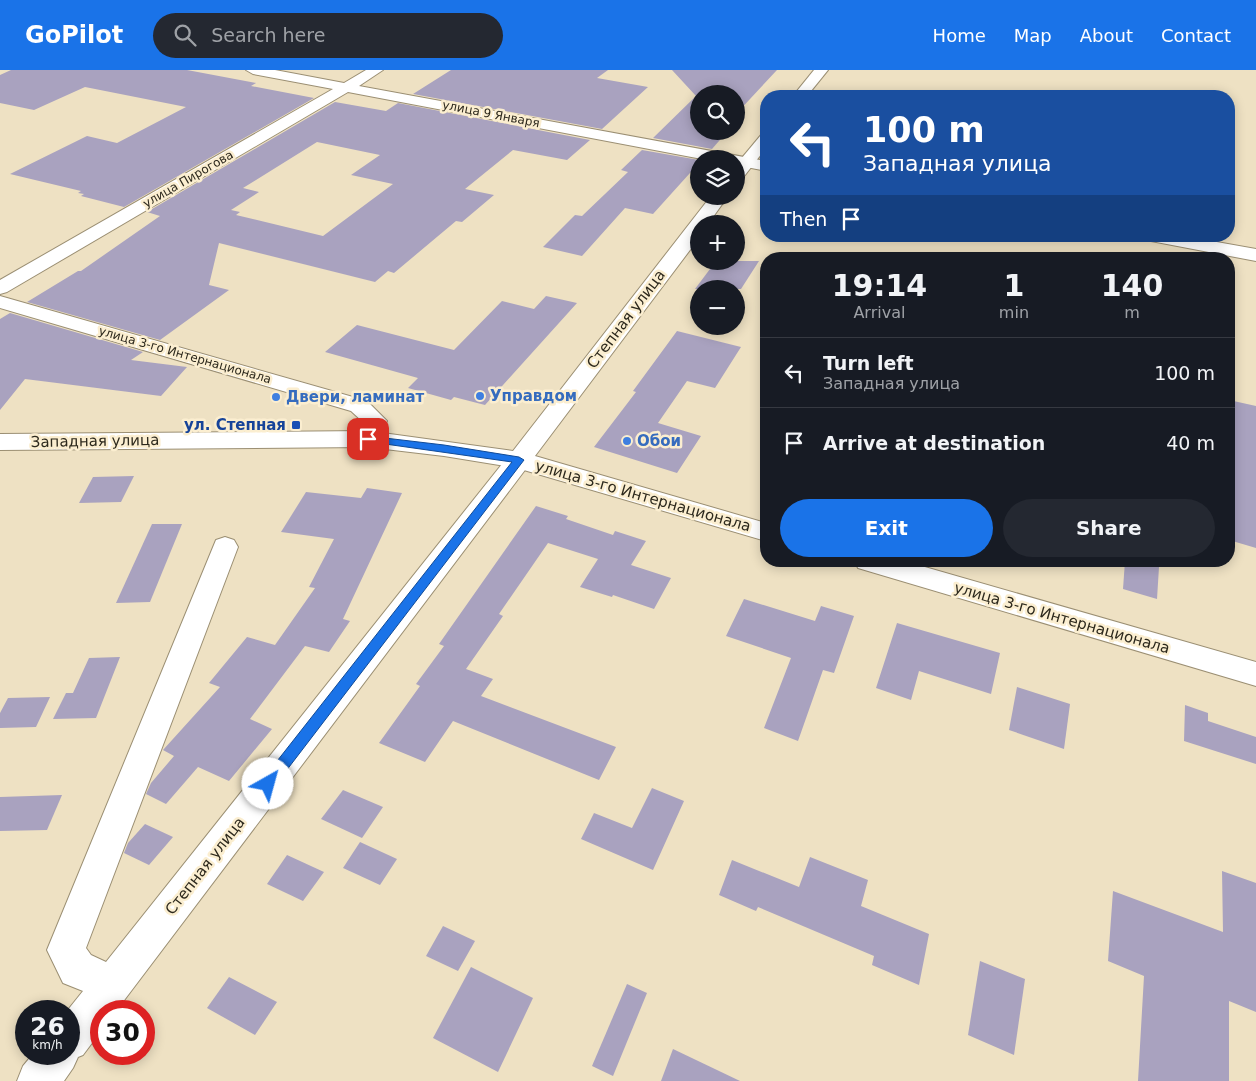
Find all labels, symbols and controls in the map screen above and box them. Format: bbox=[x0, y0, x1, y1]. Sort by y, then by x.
search box bbox=[153, 13, 503, 58]
text: GoPilot bbox=[25, 21, 123, 49]
icon: search bbox=[171, 21, 199, 49]
text: Search here bbox=[211, 24, 325, 46]
text: Home bbox=[933, 25, 986, 46]
text: Map bbox=[1014, 25, 1052, 46]
text: About bbox=[1080, 25, 1133, 46]
text: Contact bbox=[1161, 25, 1231, 46]
map controls bbox=[690, 85, 745, 335]
button: search bbox=[690, 85, 745, 140]
street label: улица 9 Января bbox=[441, 98, 541, 130]
icon: left bbox=[780, 110, 845, 175]
text: 100 m bbox=[863, 110, 985, 150]
street label: улица Пирогова bbox=[140, 147, 236, 211]
button: layers bbox=[690, 150, 745, 205]
text: Западная улица bbox=[863, 151, 1052, 176]
icon: arrive bbox=[837, 205, 865, 233]
text: Then bbox=[780, 208, 827, 230]
button: + bbox=[690, 215, 745, 270]
street label: Степная улица bbox=[583, 266, 669, 372]
text: 19:14 bbox=[832, 268, 927, 303]
text: 1 bbox=[1003, 268, 1024, 303]
text: 140 bbox=[1101, 268, 1163, 303]
button: − bbox=[690, 280, 745, 335]
text: Arrival bbox=[853, 303, 905, 322]
text: min bbox=[999, 303, 1029, 322]
text: m bbox=[1124, 303, 1140, 322]
street label: улица 3-го Интернационала bbox=[97, 324, 273, 386]
text: Turn left bbox=[823, 352, 914, 374]
icon: left bbox=[780, 359, 808, 387]
text: 100 m bbox=[1154, 362, 1215, 384]
text: Западная улица bbox=[823, 374, 960, 393]
place label: Управдом bbox=[490, 387, 577, 405]
place label: Двери, ламинат bbox=[286, 388, 425, 406]
marker: Управдом bbox=[474, 390, 486, 402]
marker: Двери, ламинат bbox=[270, 391, 282, 403]
place label: ул. Степная bbox=[184, 416, 286, 434]
pin bbox=[347, 418, 389, 460]
marker: ул. Степная bbox=[290, 419, 302, 431]
icon: arrive bbox=[354, 425, 382, 453]
icon: arrive bbox=[780, 429, 808, 457]
street label: Западная улица bbox=[31, 431, 159, 451]
place label: Обои bbox=[637, 432, 681, 450]
text: Arrive at destination bbox=[823, 432, 1045, 454]
text: 40 m bbox=[1166, 432, 1215, 454]
marker: Обои bbox=[621, 435, 633, 447]
street label: улица 3-го Интернационала bbox=[533, 457, 753, 535]
button: Exit bbox=[780, 499, 993, 557]
button: Share bbox=[1003, 499, 1215, 557]
street label: улица 3-го Интернационала bbox=[952, 579, 1172, 657]
position arrow bbox=[241, 757, 293, 809]
street label: Степная улица bbox=[161, 814, 249, 918]
speed limit sign: 30 bbox=[90, 1000, 155, 1065]
text: 26 bbox=[30, 1012, 65, 1041]
text: km/h bbox=[32, 1038, 63, 1052]

